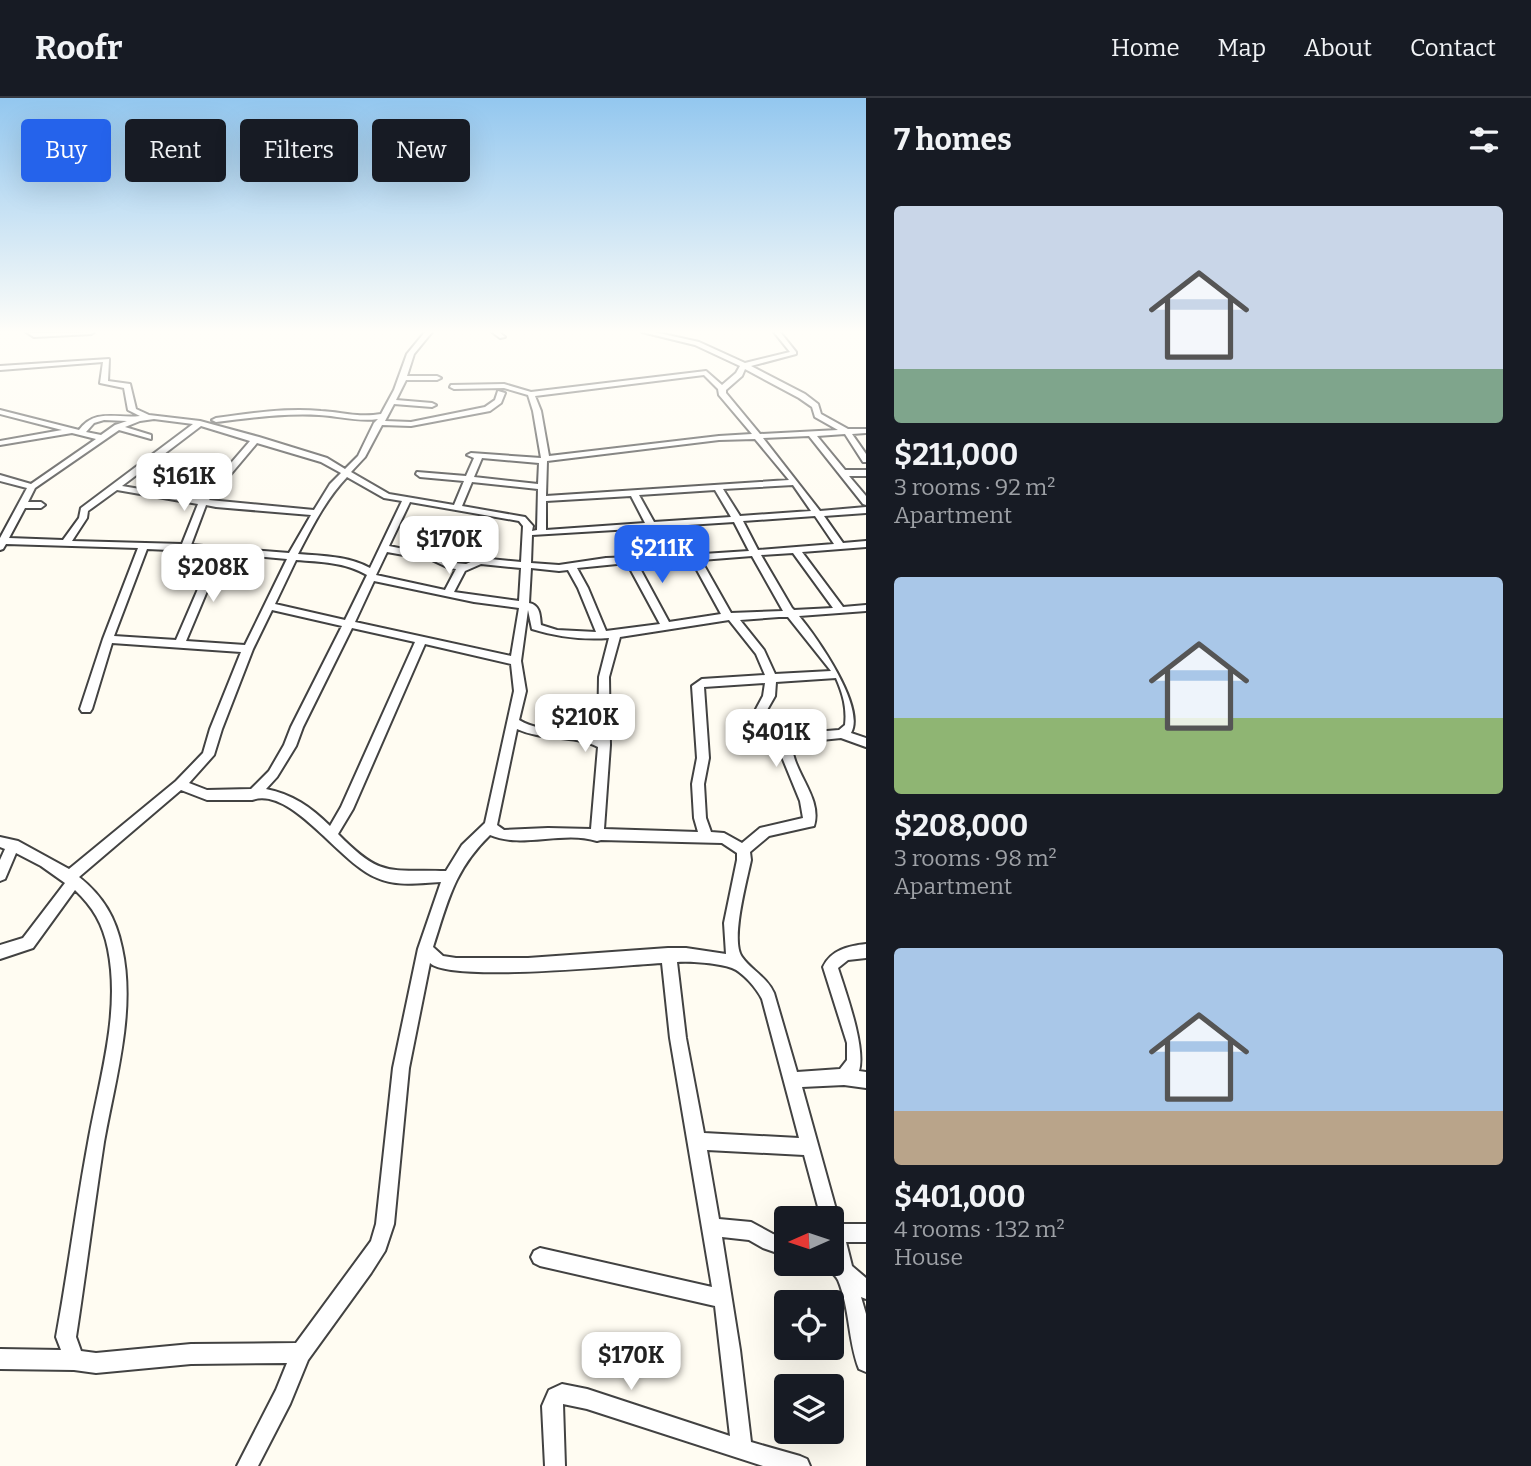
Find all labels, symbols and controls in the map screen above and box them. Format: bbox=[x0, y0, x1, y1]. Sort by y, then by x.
text: Roofr bbox=[35, 28, 123, 68]
text: Home bbox=[1111, 34, 1180, 62]
text: Map bbox=[1218, 34, 1266, 62]
text: About bbox=[1304, 34, 1372, 62]
text: Contact bbox=[1410, 34, 1496, 62]
chip: Buy bbox=[21, 119, 111, 182]
chip: Rent bbox=[125, 119, 226, 182]
chip: Filters bbox=[240, 119, 358, 182]
chip: New bbox=[372, 119, 470, 182]
icon: filters bbox=[1465, 121, 1503, 159]
text: 7 homes bbox=[894, 122, 1012, 158]
icon: home bbox=[1136, 252, 1262, 378]
text: $211,000 bbox=[894, 437, 1018, 473]
pin: $161K bbox=[135, 454, 233, 513]
text: $161K bbox=[152, 462, 216, 490]
text: 3 rooms · 92 m² bbox=[894, 473, 1055, 501]
text: Apartment bbox=[894, 501, 1012, 529]
pin: $170K bbox=[400, 517, 498, 576]
text: $170K bbox=[416, 525, 482, 553]
pin: $211K bbox=[613, 526, 711, 585]
text: $211K bbox=[630, 534, 694, 562]
pin: $208K bbox=[164, 545, 262, 604]
text: $208K bbox=[177, 553, 249, 581]
icon: home bbox=[1136, 623, 1262, 749]
pin: $210K bbox=[536, 694, 634, 754]
text: $210K bbox=[551, 703, 619, 731]
pin: $401K bbox=[727, 710, 825, 769]
text: $401K bbox=[742, 718, 810, 746]
text: $208,000 bbox=[894, 808, 1028, 844]
text: 3 rooms · 98 m² bbox=[894, 844, 1057, 872]
text: Apartment bbox=[894, 872, 1012, 900]
icon: home bbox=[1136, 994, 1262, 1120]
text: $401,000 bbox=[894, 1179, 1026, 1215]
north arrow bbox=[774, 1206, 844, 1276]
map controls bbox=[774, 1206, 844, 1444]
text: 4 rooms · 132 m² bbox=[894, 1215, 1065, 1243]
text: House bbox=[894, 1243, 963, 1271]
button: locate bbox=[774, 1290, 844, 1360]
pin: $170K bbox=[582, 1332, 680, 1392]
text: $170K bbox=[598, 1341, 664, 1369]
button: layers bbox=[774, 1374, 844, 1444]

